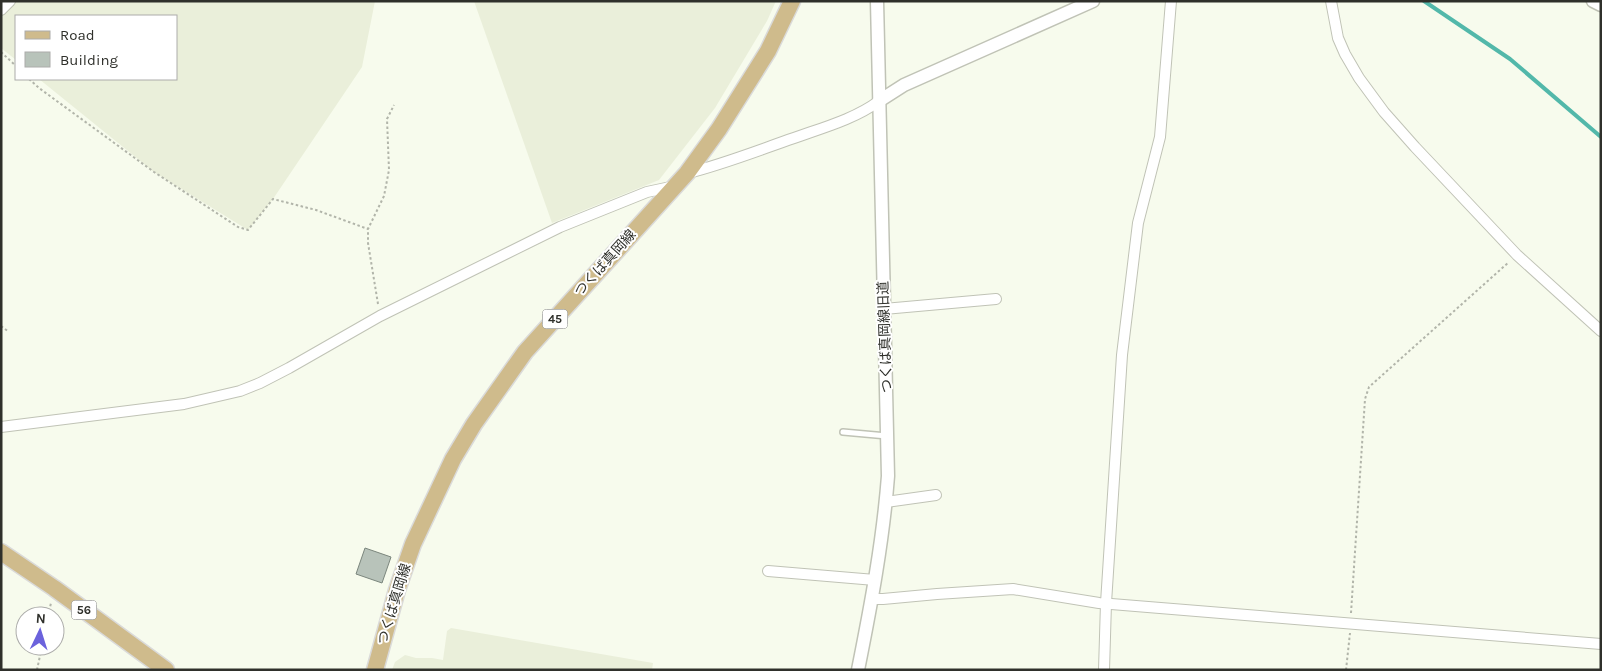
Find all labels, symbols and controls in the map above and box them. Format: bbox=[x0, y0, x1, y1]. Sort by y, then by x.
legend bbox=[15, 15, 178, 80]
text: Road bbox=[60, 26, 95, 44]
text: Building bbox=[60, 51, 118, 69]
street label: つくば真岡線 bbox=[571, 226, 639, 300]
street label: つくば真岡線旧道 bbox=[875, 281, 895, 393]
road number: 45 bbox=[542, 310, 568, 328]
street label: つくば真岡線 bbox=[374, 561, 414, 647]
road number: 56 bbox=[72, 600, 96, 620]
north arrow bbox=[15, 606, 65, 656]
text: N bbox=[35, 610, 46, 627]

